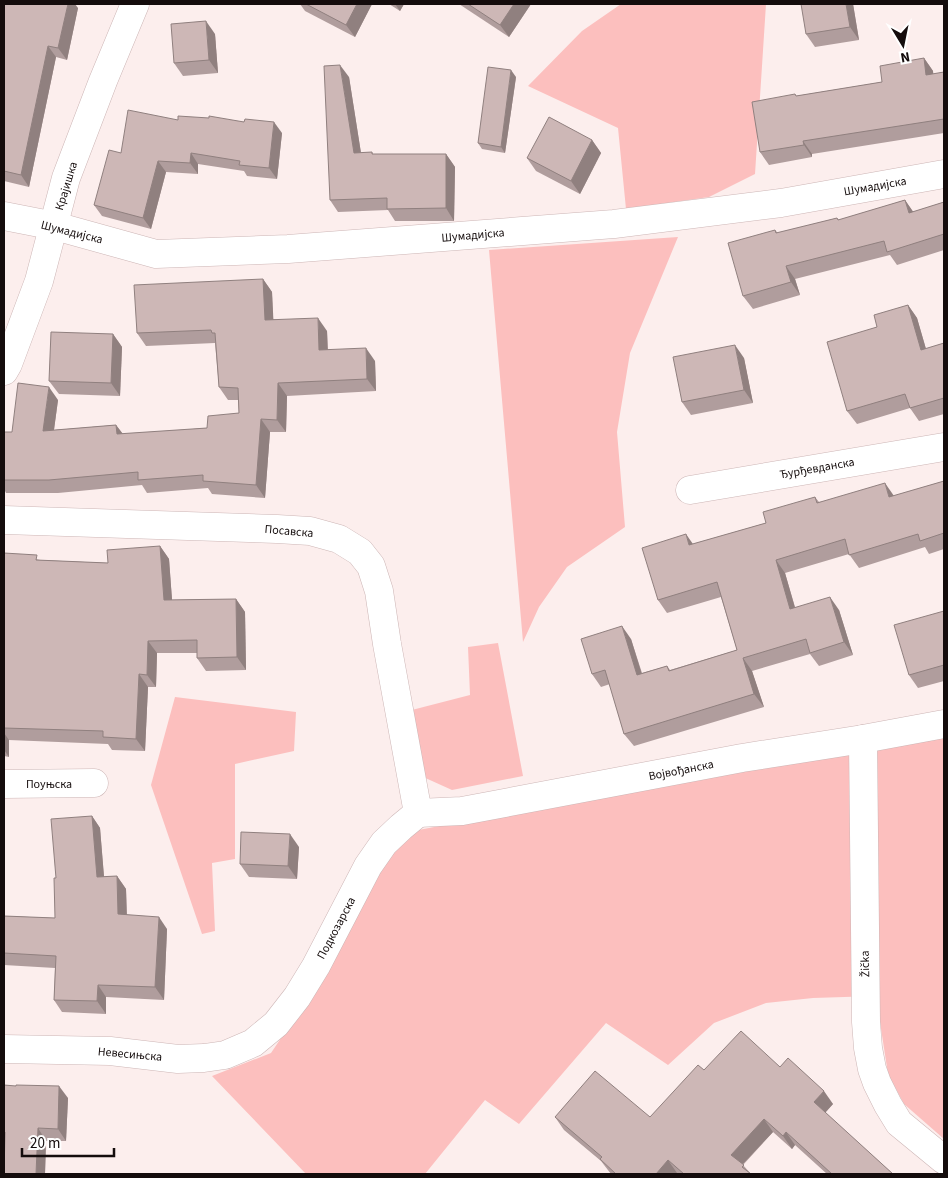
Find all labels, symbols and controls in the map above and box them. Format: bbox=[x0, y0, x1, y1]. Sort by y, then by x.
north arrow bbox=[878, 20, 928, 70]
text: N bbox=[899, 46, 911, 67]
street label: Крајишка bbox=[51, 160, 82, 213]
street label: Шумадијска bbox=[842, 173, 908, 200]
street label: Шумадијска bbox=[39, 217, 105, 248]
street label: Шумадијска bbox=[441, 224, 505, 247]
street label: Ђурђевданска bbox=[778, 454, 856, 483]
street label: Посавска bbox=[264, 521, 314, 542]
street label: Војвођанска bbox=[647, 756, 715, 785]
street label: Поуњска bbox=[26, 776, 72, 793]
street label: Подкозарска bbox=[313, 894, 360, 962]
street label: Žička bbox=[857, 950, 874, 978]
street label: Невесињска bbox=[97, 1043, 163, 1066]
scale bar bbox=[22, 1126, 115, 1158]
text: 20 m bbox=[30, 1133, 60, 1154]

